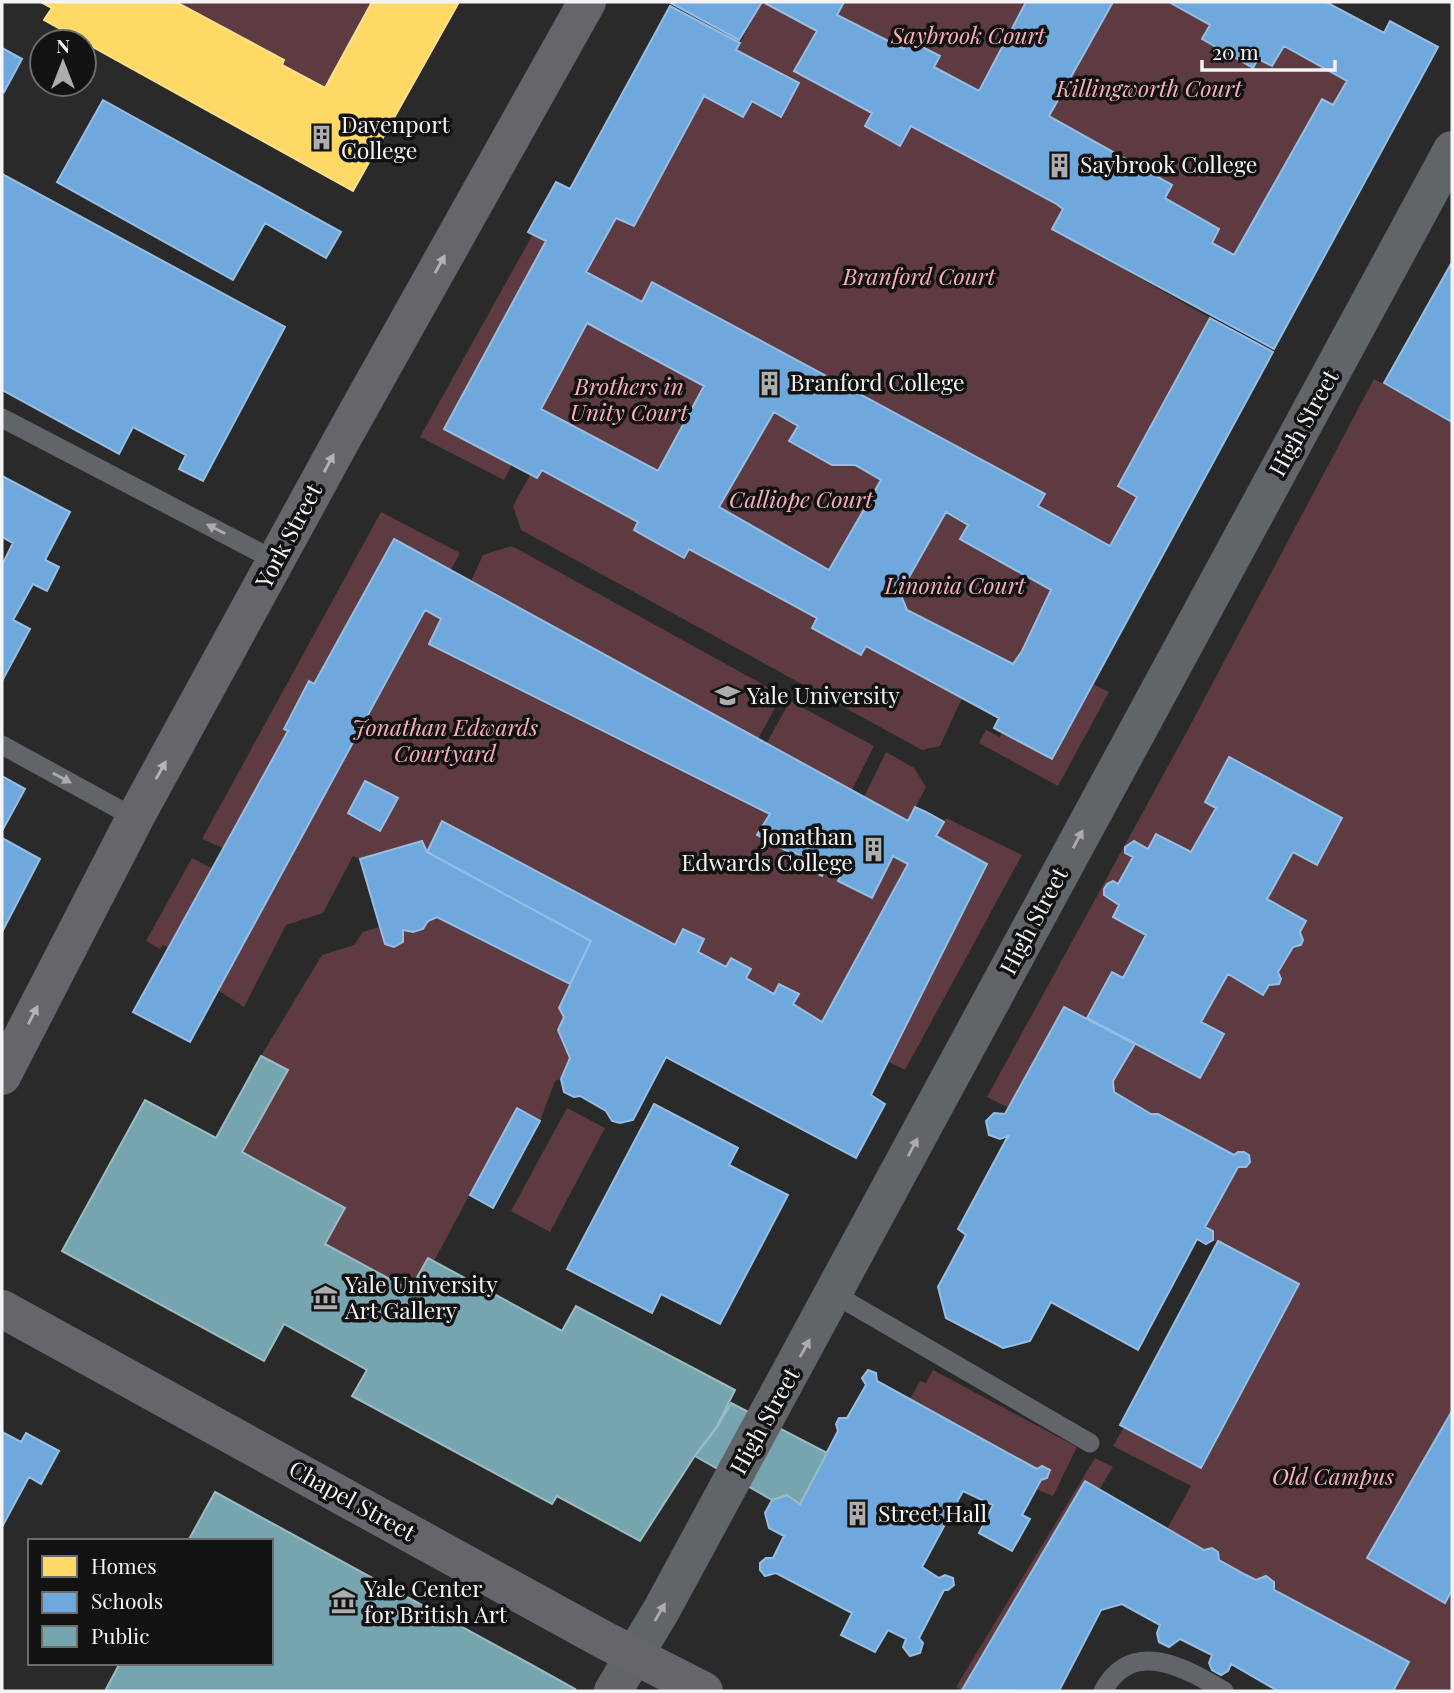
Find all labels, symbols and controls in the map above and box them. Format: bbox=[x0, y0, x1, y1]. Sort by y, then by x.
park label: Saybrook Court bbox=[890, 19, 1046, 50]
north arrow bbox=[28, 28, 98, 98]
scale bar bbox=[1202, 28, 1335, 72]
text: N bbox=[56, 32, 70, 58]
text: 20 m bbox=[1212, 37, 1259, 65]
park label: Killingworth Court bbox=[1055, 72, 1243, 103]
place label: Davenport College bbox=[341, 108, 450, 165]
building icon: Davenport College bbox=[307, 124, 335, 152]
place label: Saybrook College bbox=[1080, 148, 1257, 179]
building icon: Saybrook College bbox=[1046, 151, 1074, 179]
one-way arrow bbox=[434, 255, 446, 274]
park label: Branford Court bbox=[842, 260, 997, 291]
street label: High Street bbox=[1261, 363, 1345, 481]
place label: Branford College bbox=[790, 366, 965, 397]
building icon: Branford College bbox=[756, 369, 784, 397]
park label: Brothers in Unity Court bbox=[570, 370, 689, 427]
one-way arrow bbox=[323, 453, 335, 473]
street label: York Street bbox=[247, 477, 329, 594]
park label: Calliope Court bbox=[729, 483, 874, 514]
one-way arrow bbox=[206, 523, 226, 535]
park label: Linonia Court bbox=[884, 569, 1026, 600]
place label: Yale University bbox=[746, 679, 900, 710]
school or university icon: Yale University bbox=[713, 682, 741, 710]
park label: Jonathan Edwards Courtyard bbox=[352, 711, 538, 768]
one-way arrow bbox=[156, 760, 167, 780]
one-way arrow bbox=[52, 772, 72, 783]
place label: Jonathan Edwards College bbox=[681, 820, 853, 877]
one-way arrow bbox=[1072, 829, 1084, 849]
building icon: Jonathan Edwards College bbox=[859, 836, 887, 864]
street label: High Street bbox=[991, 860, 1074, 979]
one-way arrow bbox=[28, 1005, 39, 1025]
one-way arrow bbox=[907, 1137, 918, 1157]
place label: Yale University Art Gallery bbox=[344, 1268, 498, 1325]
museum icon: Yale University Art Gallery bbox=[311, 1284, 339, 1312]
one-way arrow bbox=[799, 1338, 811, 1357]
street label: High Street bbox=[722, 1361, 806, 1479]
street label: Chapel Street bbox=[284, 1452, 422, 1548]
park label: Old Campus bbox=[1272, 1460, 1394, 1491]
place label: Street Hall bbox=[878, 1497, 987, 1528]
building icon: Street Hall bbox=[844, 1500, 872, 1528]
legend bbox=[28, 1539, 273, 1665]
text: Homes bbox=[91, 1551, 157, 1579]
place label: Yale Center for British Art bbox=[363, 1572, 508, 1629]
text: Schools bbox=[91, 1586, 163, 1614]
museum icon: Yale Center for British Art bbox=[330, 1588, 358, 1616]
one-way arrow bbox=[654, 1602, 667, 1621]
text: Public bbox=[91, 1621, 149, 1649]

